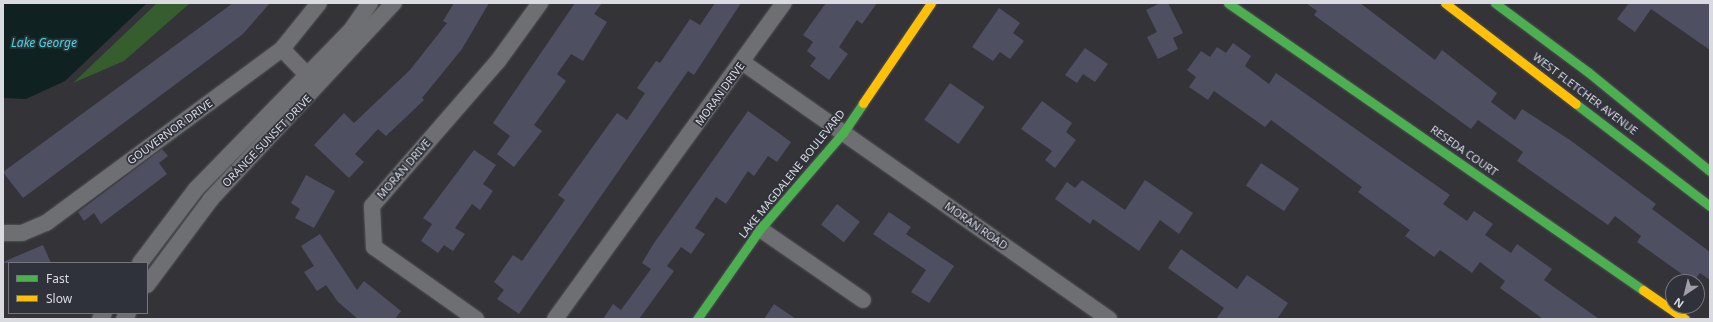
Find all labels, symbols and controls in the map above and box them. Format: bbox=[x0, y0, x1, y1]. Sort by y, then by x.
water label: Lake George bbox=[11, 36, 77, 50]
street label: WEST FLETCHER AVENUE bbox=[1530, 50, 1640, 138]
street label: MORAN DRIVE bbox=[693, 60, 747, 128]
street label: ORANGE SUNSET DRIVE bbox=[220, 92, 314, 190]
street label: GOUVERNOR DRIVE bbox=[125, 97, 215, 167]
street label: LAKE MAGDALENE BOULEVARD bbox=[736, 107, 848, 241]
street label: RESEDA COURT bbox=[1428, 123, 1500, 179]
street label: MORAN DRIVE bbox=[374, 136, 434, 202]
street label: MORAN ROAD bbox=[942, 199, 1010, 253]
legend bbox=[8, 262, 148, 314]
text: Fast bbox=[46, 270, 69, 287]
north arrow bbox=[1665, 274, 1705, 314]
text: Slow bbox=[46, 290, 72, 307]
text: N bbox=[1670, 295, 1686, 312]

